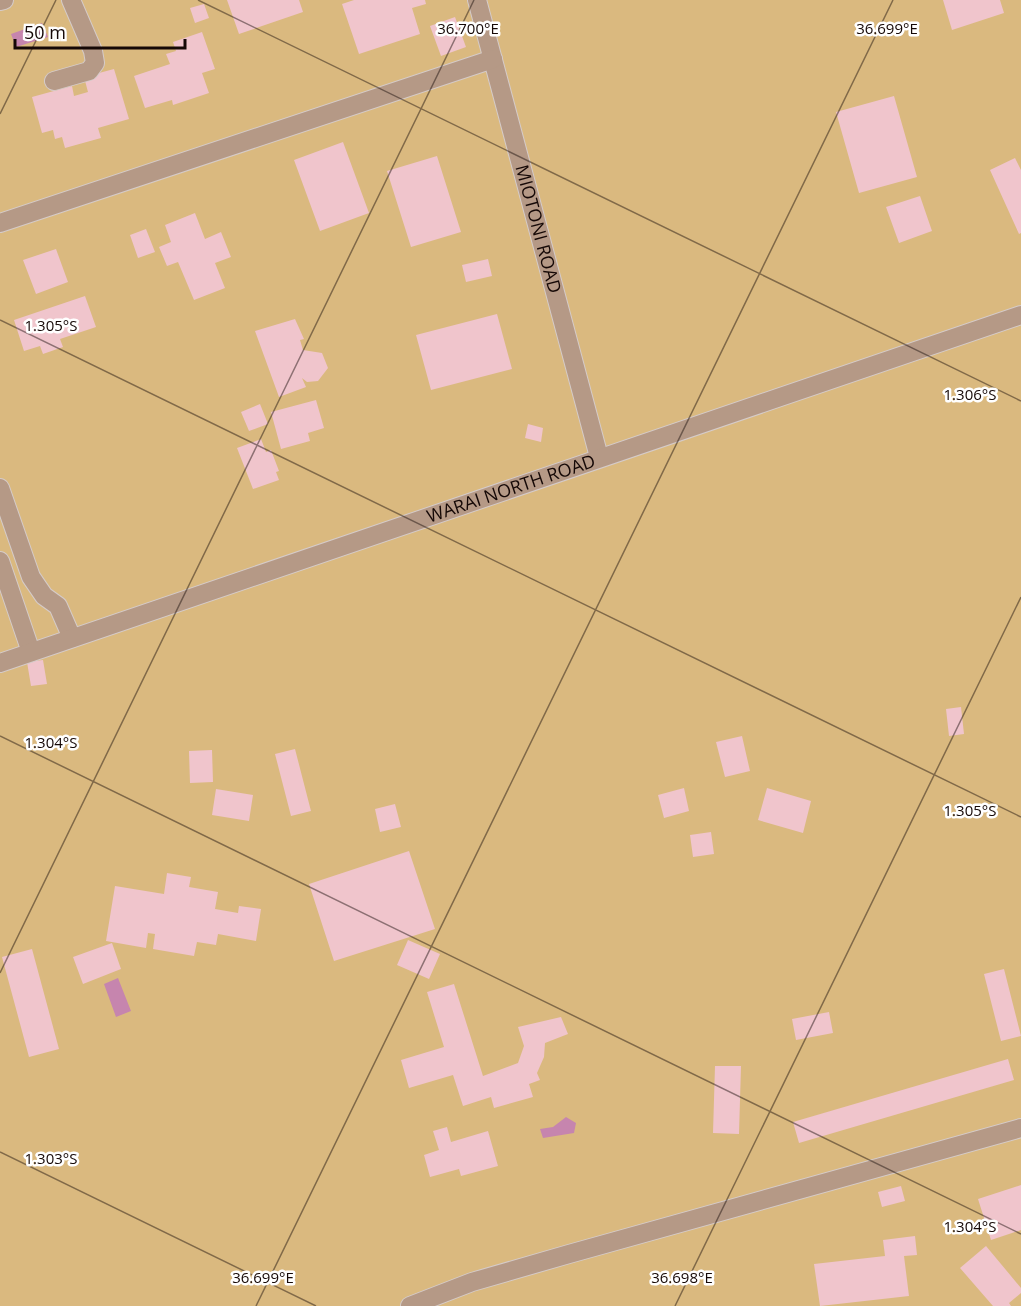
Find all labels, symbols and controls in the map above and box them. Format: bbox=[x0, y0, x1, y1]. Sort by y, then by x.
scale bar bbox=[15, 12, 184, 50]
text: 36.700°E bbox=[437, 18, 499, 38]
text: 36.699°E bbox=[856, 18, 918, 38]
text: 50 m bbox=[24, 20, 66, 44]
street label: MIOTONI ROAD bbox=[510, 162, 568, 296]
text: 1.305°S bbox=[25, 315, 77, 335]
text: 1.306°S bbox=[944, 384, 996, 404]
street label: WARAI NORTH ROAD bbox=[423, 448, 598, 528]
text: 1.304°S bbox=[25, 732, 77, 752]
text: 1.305°S bbox=[944, 800, 996, 820]
text: 1.303°S bbox=[25, 1148, 77, 1168]
text: 1.304°S bbox=[944, 1216, 996, 1236]
text: 36.699°E bbox=[232, 1267, 294, 1287]
text: 36.698°E bbox=[651, 1267, 713, 1287]

